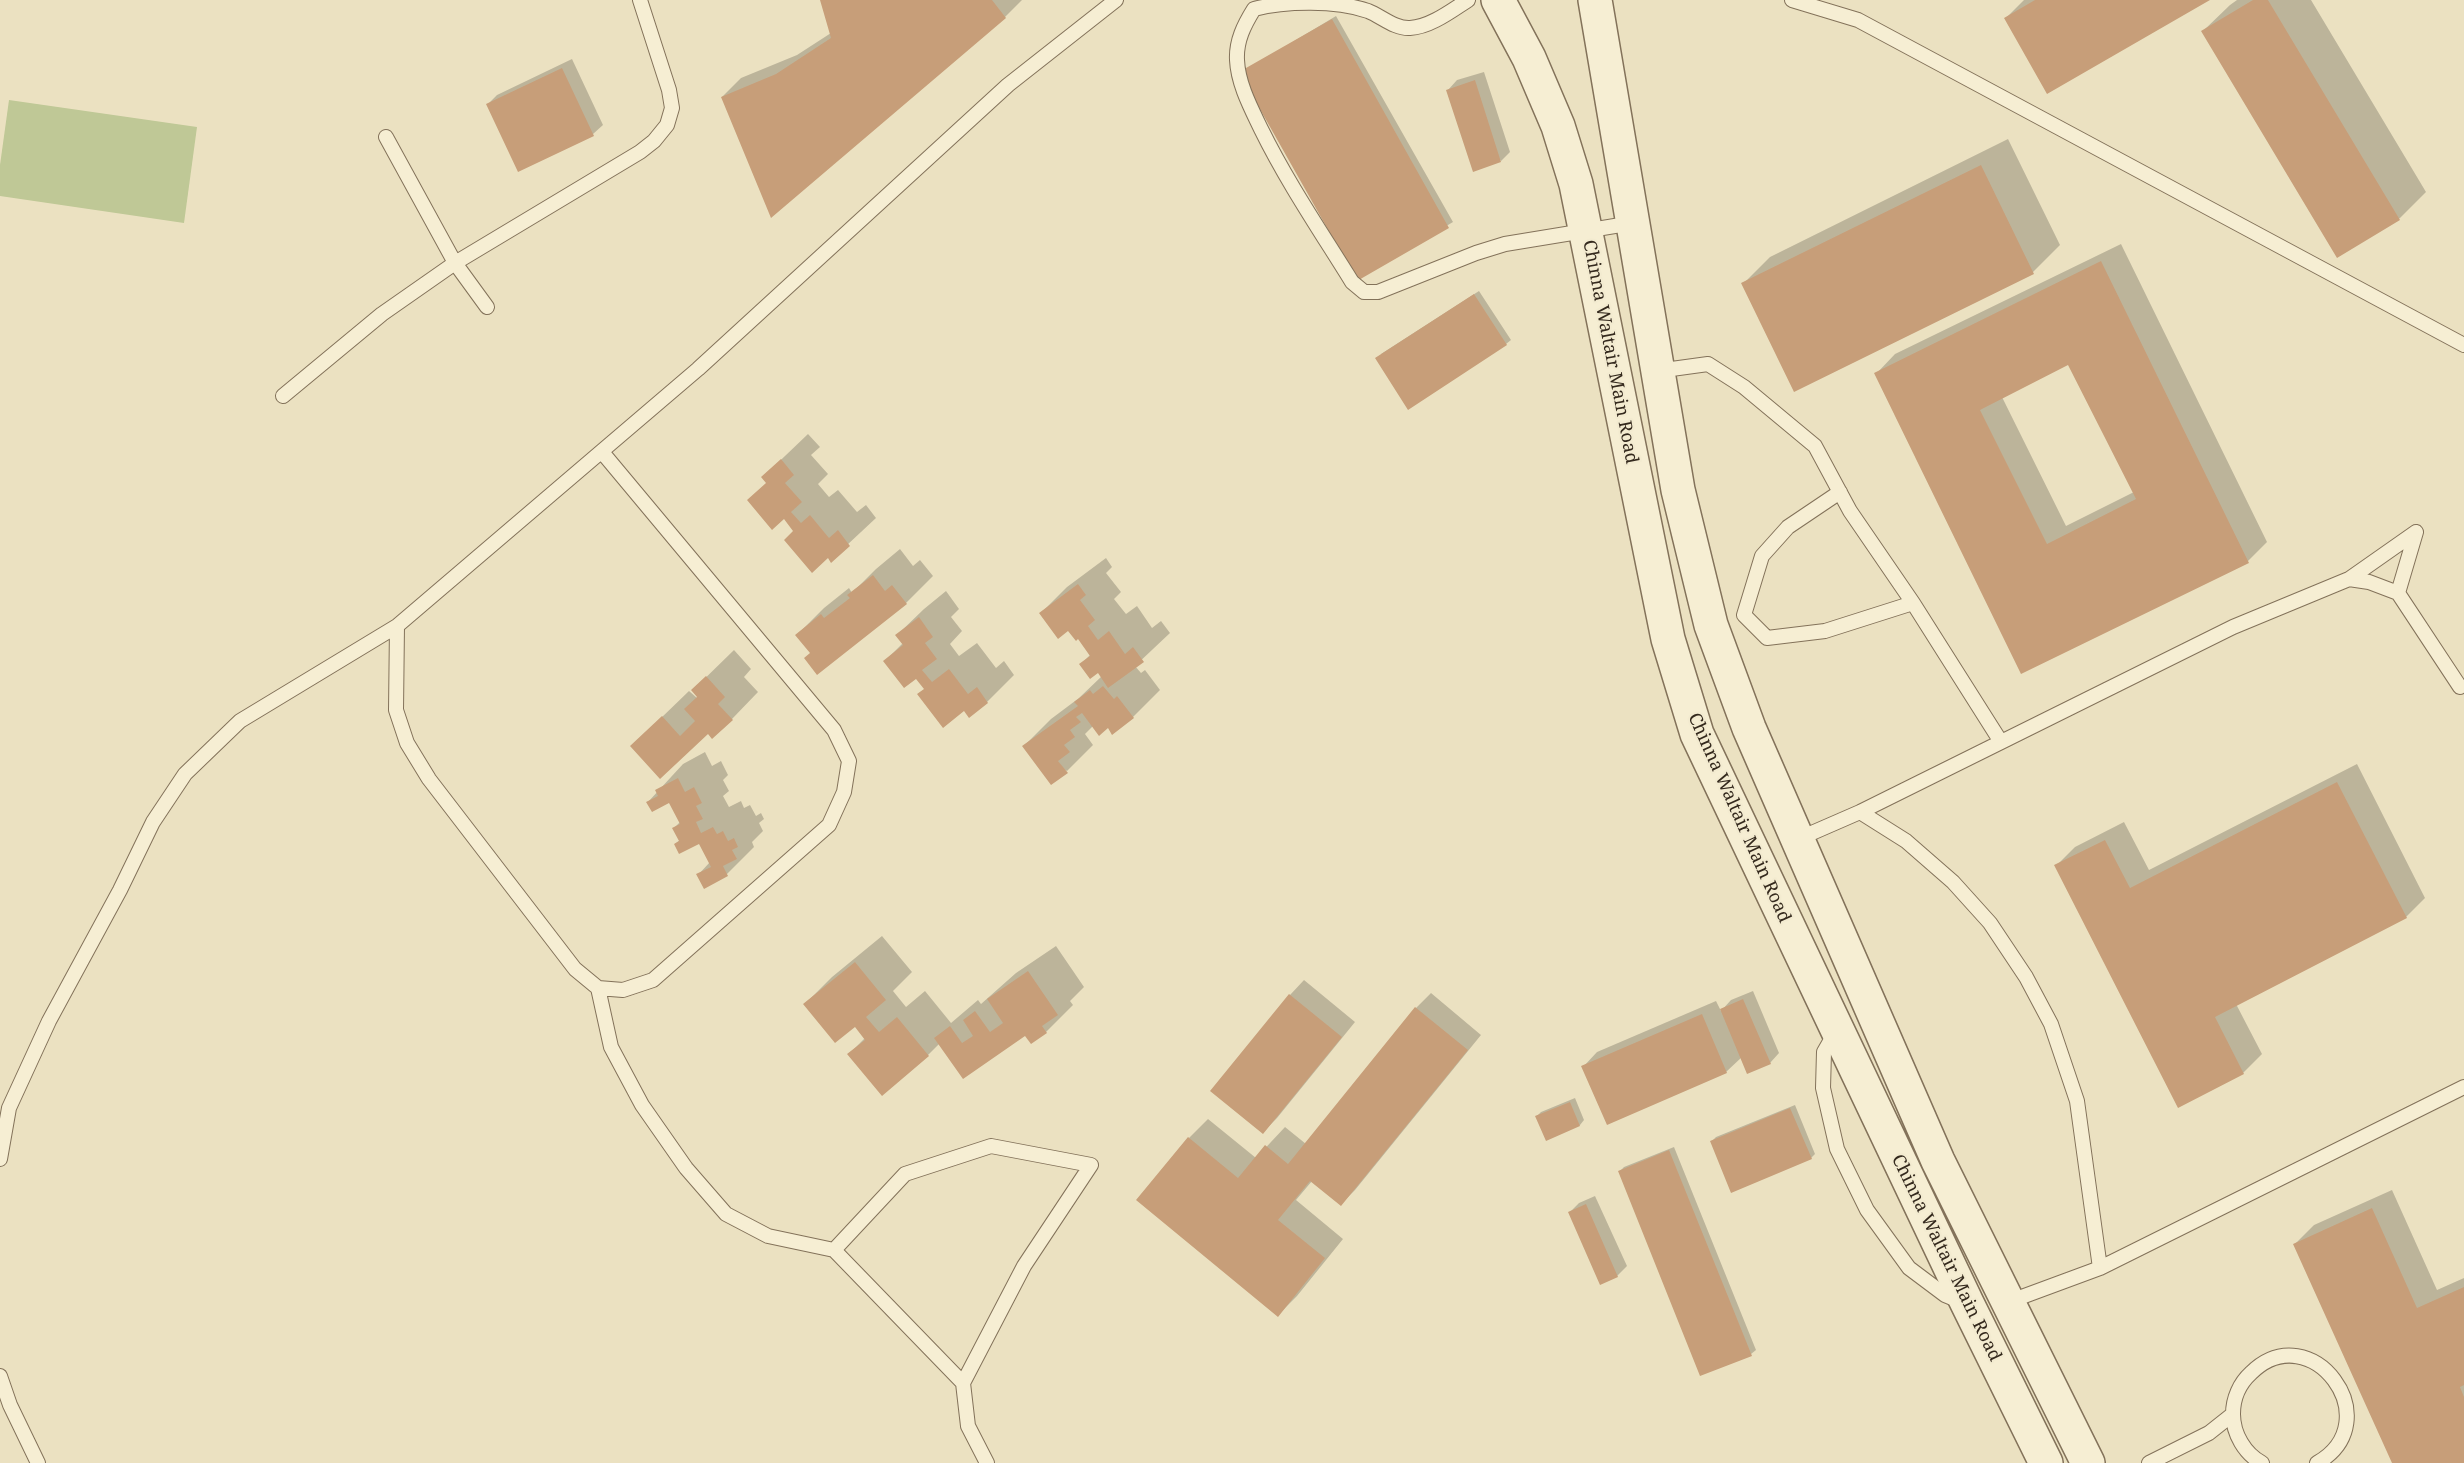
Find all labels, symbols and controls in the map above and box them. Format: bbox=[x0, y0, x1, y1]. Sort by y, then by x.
street label: Chinna Waltair Main Road bbox=[1578, 238, 1642, 466]
street label: Chinna Waltair Main Road bbox=[1683, 710, 1795, 926]
street label: Chinna Waltair Main Road bbox=[1886, 1151, 2006, 1365]

